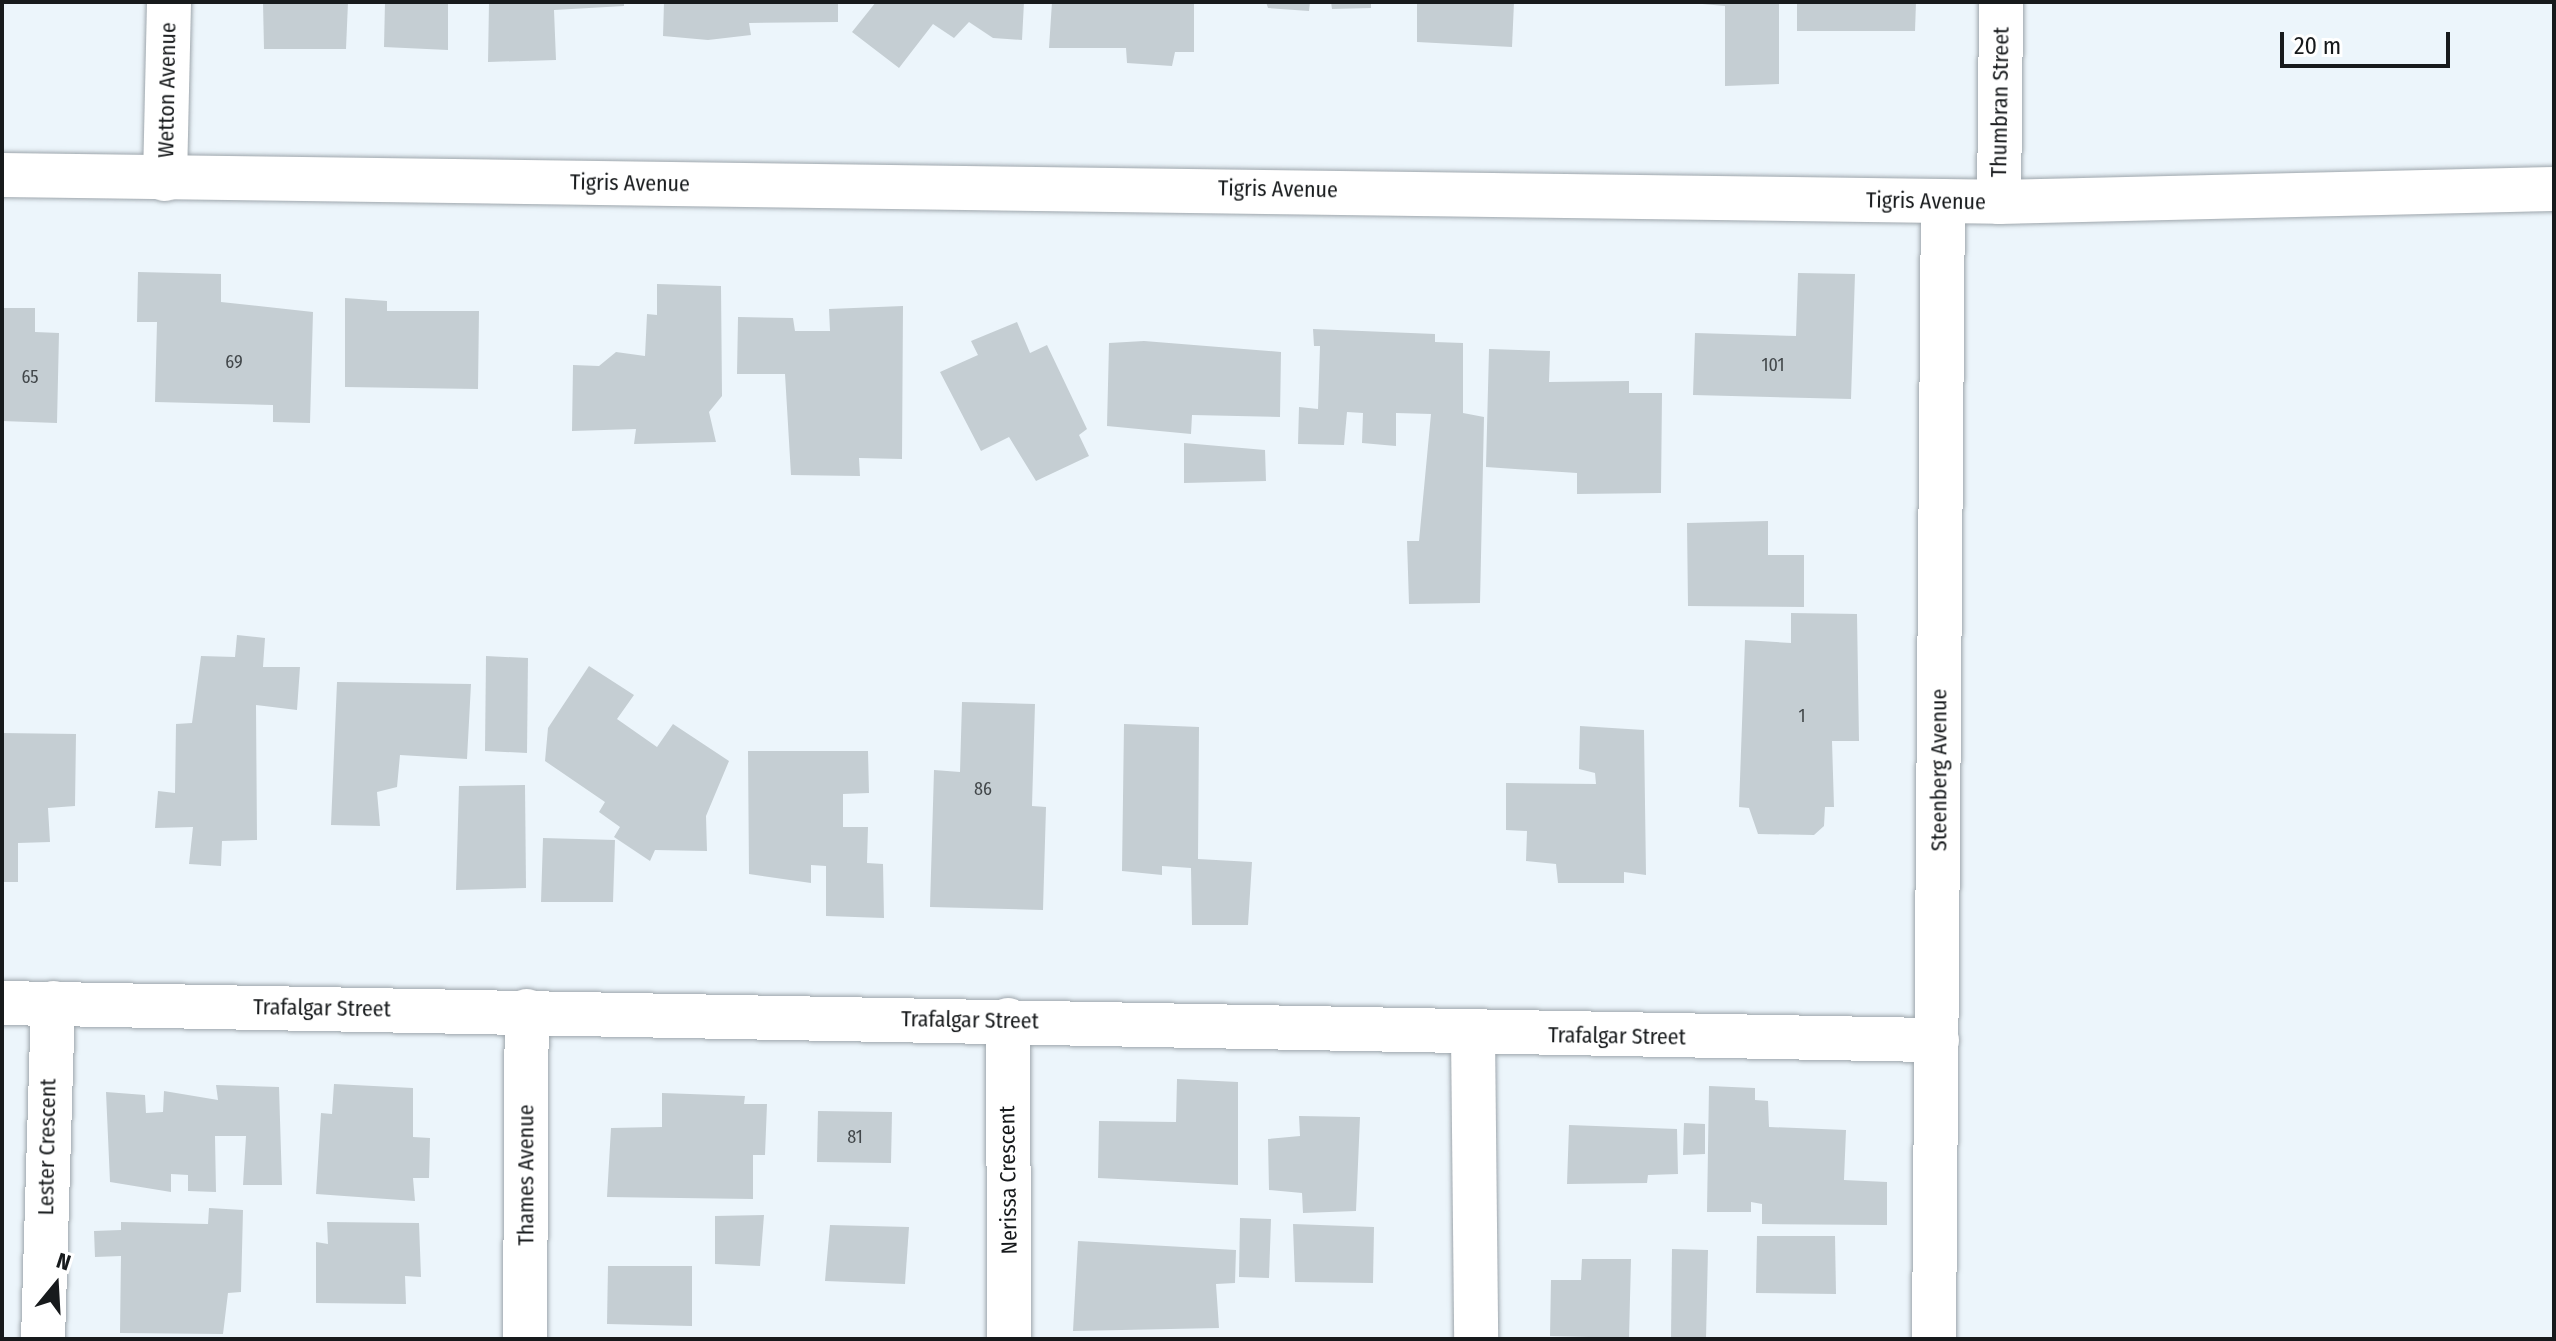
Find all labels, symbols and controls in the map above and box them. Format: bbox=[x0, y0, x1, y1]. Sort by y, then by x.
scale bar bbox=[2284, 16, 2454, 66]
street label: Wetton Avenue bbox=[153, 22, 181, 158]
street label: Thumbran Street bbox=[1985, 27, 2015, 177]
text: 20 m bbox=[2294, 32, 2341, 60]
street label: Tigris Avenue bbox=[570, 169, 690, 197]
street label: Tigris Avenue bbox=[1218, 175, 1338, 203]
street label: Tigris Avenue bbox=[1866, 187, 1986, 215]
house number: 69 bbox=[225, 351, 243, 373]
house number: 101 bbox=[1762, 354, 1784, 376]
house number: 65 bbox=[21, 366, 39, 388]
street label: Steenberg Avenue bbox=[1926, 689, 1952, 851]
house number: 1 bbox=[1798, 705, 1806, 727]
house number: 86 bbox=[974, 778, 992, 800]
street label: Trafalgar Street bbox=[253, 994, 391, 1022]
street label: Trafalgar Street bbox=[901, 1006, 1039, 1034]
street label: Trafalgar Street bbox=[1548, 1022, 1686, 1050]
street label: Lester Crescent bbox=[33, 1078, 61, 1216]
street label: Thames Avenue bbox=[513, 1104, 539, 1246]
street label: Nerissa Crescent bbox=[994, 1105, 1022, 1255]
house number: 81 bbox=[847, 1126, 863, 1148]
north arrow bbox=[16, 1245, 96, 1325]
text: N bbox=[53, 1247, 74, 1277]

